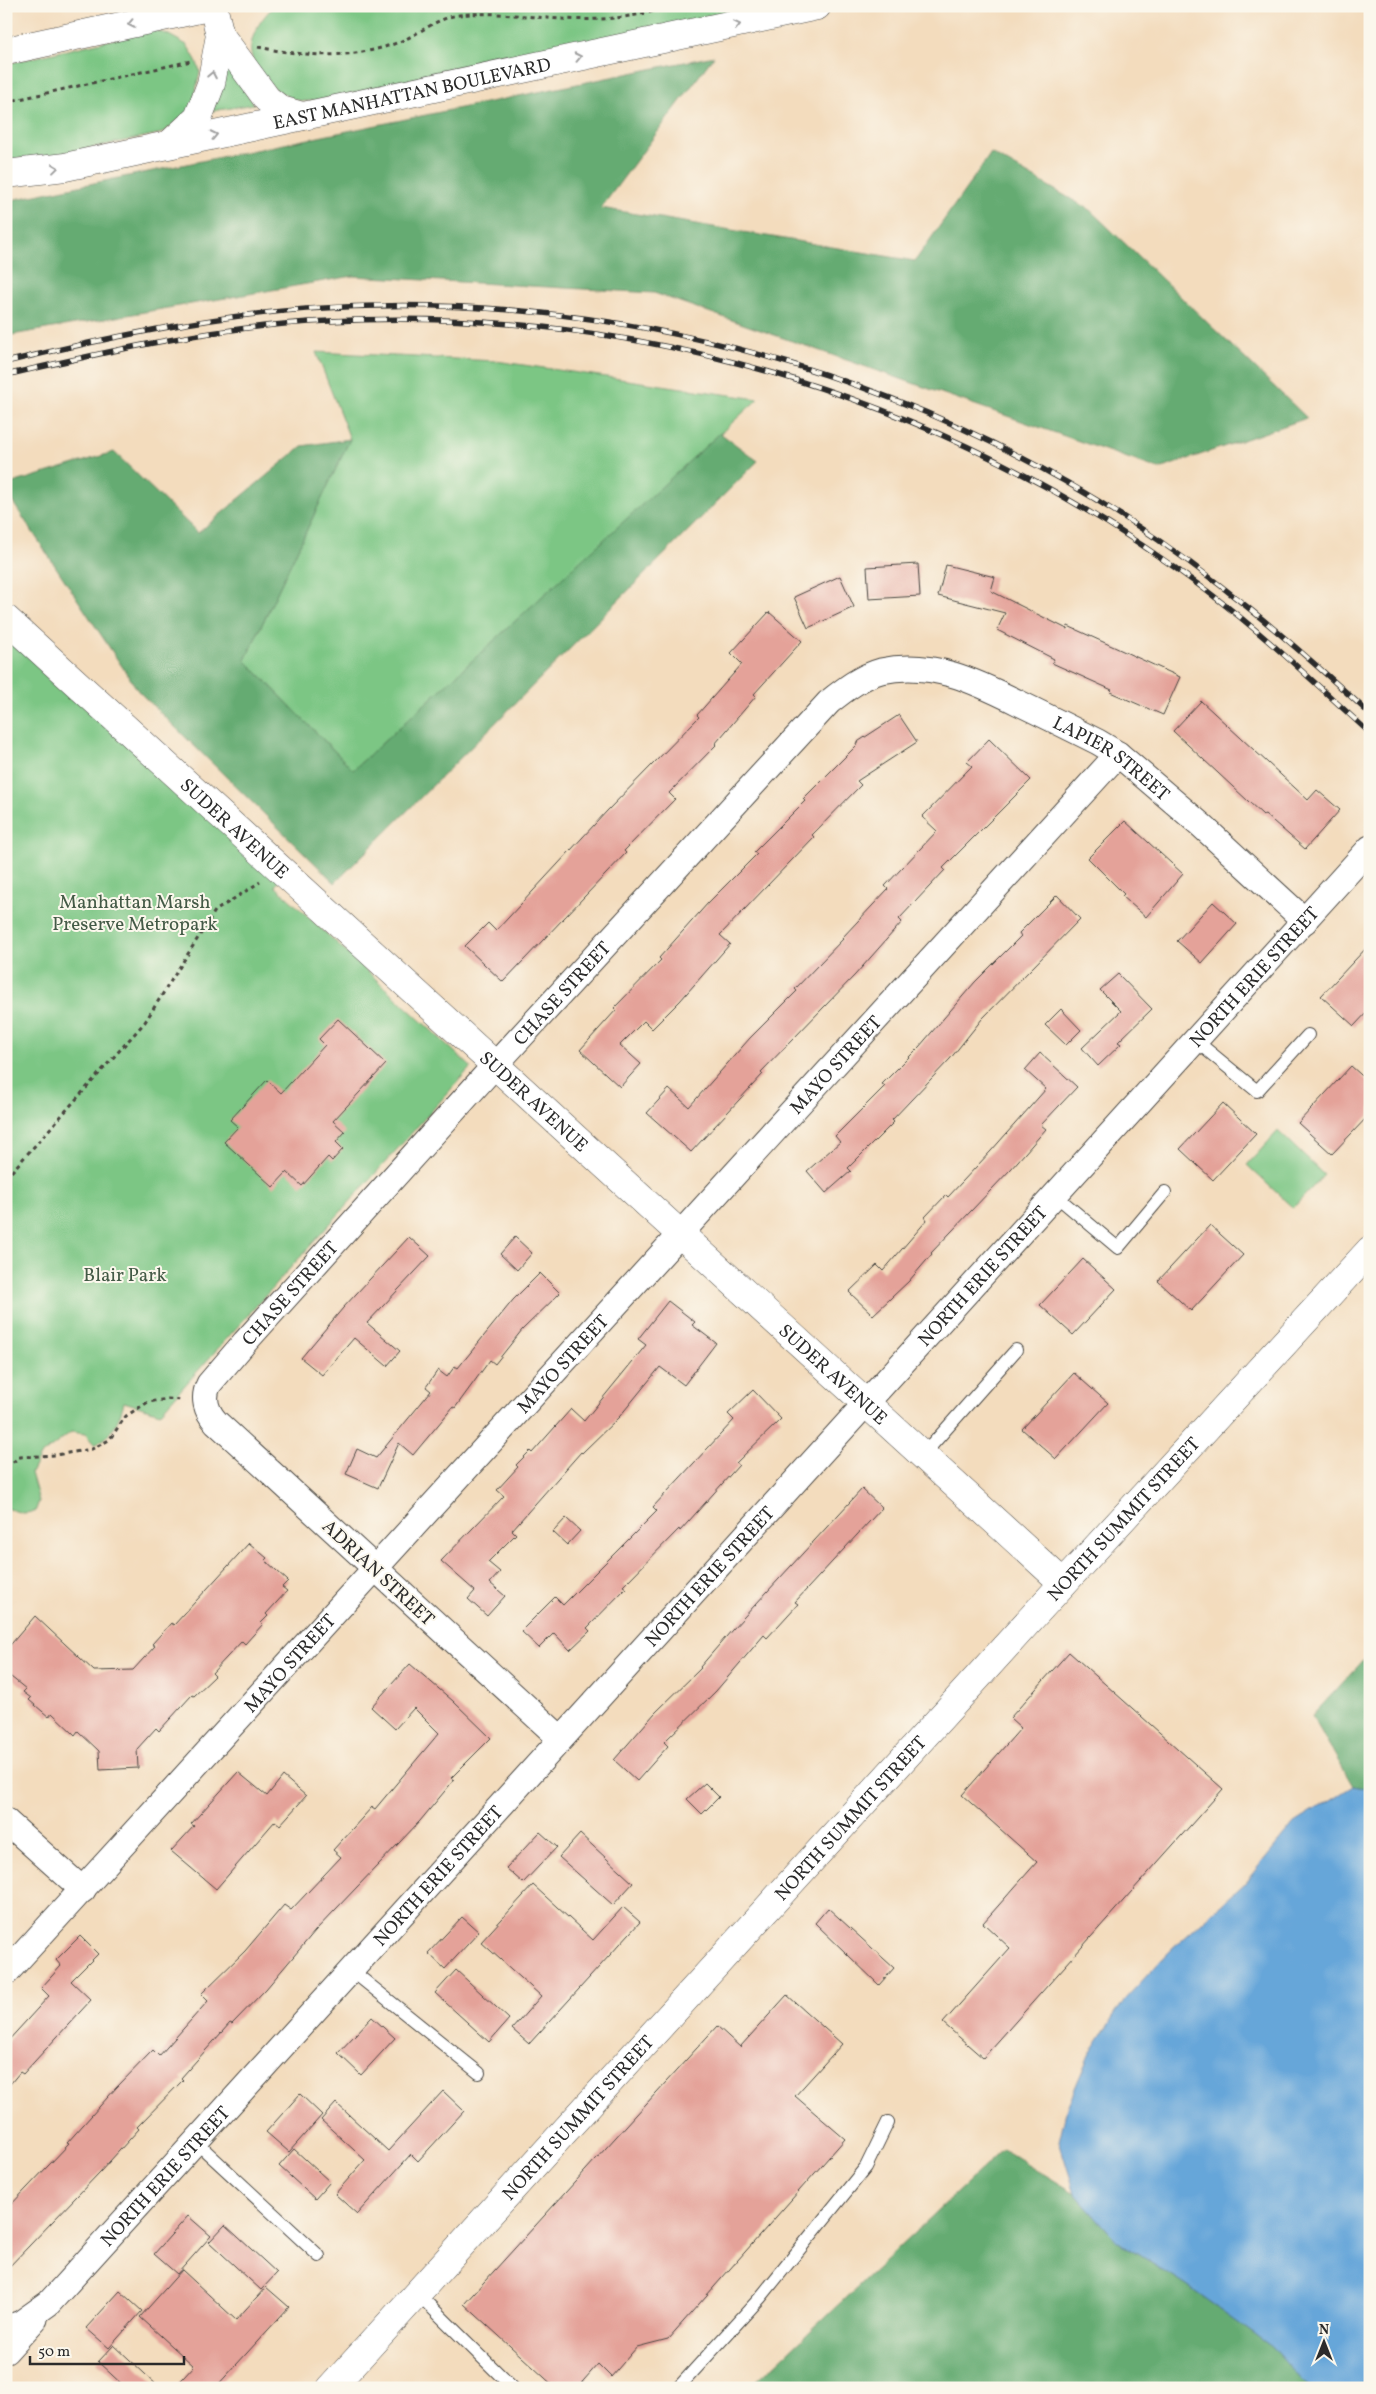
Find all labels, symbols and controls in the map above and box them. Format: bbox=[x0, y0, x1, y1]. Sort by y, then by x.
one-way arrow bbox=[127, 18, 136, 29]
one-way arrow bbox=[733, 20, 742, 31]
street label: EAST MANHATTAN BOULEVARD bbox=[271, 52, 554, 137]
one-way arrow bbox=[573, 52, 582, 63]
one-way arrow bbox=[207, 70, 217, 79]
one-way arrow bbox=[209, 130, 218, 141]
one-way arrow bbox=[51, 163, 59, 174]
street label: LAPIER STREET bbox=[1048, 711, 1175, 808]
street label: SUDER AVENUE bbox=[174, 773, 294, 886]
park label: Manhattan Marsh Preserve Metropark bbox=[52, 890, 218, 938]
street label: NORTH ERIE STREET bbox=[1184, 902, 1326, 1054]
street label: CHASE STREET bbox=[508, 936, 617, 1052]
street label: MAYO STREET bbox=[785, 1011, 888, 1121]
street label: SUDER AVENUE bbox=[473, 1046, 593, 1159]
street label: NORTH ERIE STREET bbox=[913, 1201, 1054, 1353]
street label: CHASE STREET bbox=[237, 1236, 345, 1352]
park label: Blair Park bbox=[83, 1263, 167, 1289]
street label: MAYO STREET bbox=[512, 1310, 615, 1420]
street label: SUDER AVENUE bbox=[772, 1319, 892, 1432]
street label: NORTH SUMMIT STREET bbox=[1042, 1432, 1207, 1608]
street label: NORTH ERIE STREET bbox=[640, 1501, 781, 1653]
street label: ADRIAN STREET bbox=[316, 1514, 440, 1632]
street label: MAYO STREET bbox=[239, 1609, 342, 1719]
street label: NORTH SUMMIT STREET bbox=[769, 1731, 933, 1907]
street label: NORTH ERIE STREET bbox=[368, 1801, 510, 1953]
street label: NORTH SUMMIT STREET bbox=[497, 2030, 661, 2207]
street label: NORTH ERIE STREET bbox=[95, 2101, 237, 2253]
north arrow bbox=[1298, 2316, 1348, 2366]
text: N bbox=[1319, 2321, 1329, 2340]
scale bar bbox=[30, 2334, 184, 2366]
text: 50 m bbox=[38, 2342, 70, 2363]

